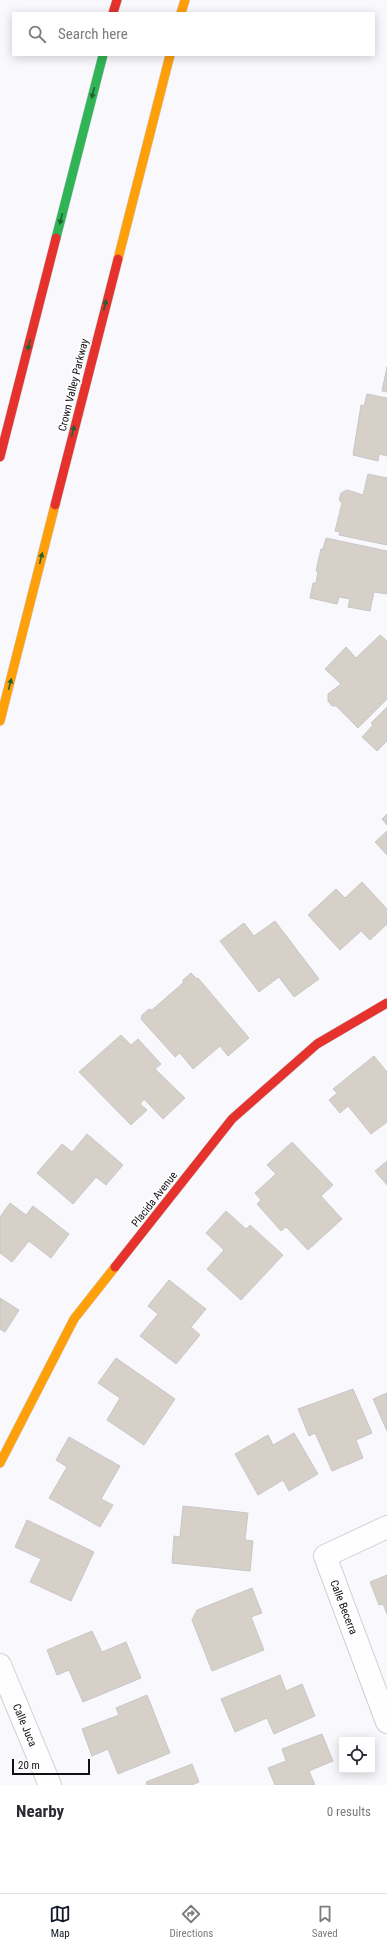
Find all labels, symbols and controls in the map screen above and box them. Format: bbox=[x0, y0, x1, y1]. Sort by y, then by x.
search box bbox=[12, 12, 375, 56]
icon: search bbox=[26, 23, 48, 45]
text: Search here bbox=[58, 25, 128, 43]
one-way arrow bbox=[90, 87, 96, 99]
one-way arrow bbox=[58, 213, 64, 225]
one-way arrow bbox=[103, 299, 109, 312]
street label: Crown Valley Parkway bbox=[56, 337, 91, 433]
one-way arrow bbox=[26, 339, 32, 351]
one-way arrow bbox=[71, 425, 77, 438]
one-way arrow bbox=[39, 551, 45, 564]
one-way arrow bbox=[7, 677, 13, 690]
street label: Placida Avenue bbox=[129, 1169, 180, 1229]
street label: Calle Becerra bbox=[327, 1578, 360, 1636]
street label: Calle Juca bbox=[10, 1702, 39, 1749]
map controls bbox=[339, 1737, 375, 1773]
button: locate bbox=[339, 1737, 375, 1773]
scale bar bbox=[12, 1757, 90, 1776]
text: 20 m bbox=[18, 1759, 40, 1772]
text: Nearby bbox=[16, 1801, 64, 1821]
text: 0 results bbox=[327, 1804, 371, 1819]
tab: Map bbox=[49, 1903, 71, 1940]
tab: Directions bbox=[169, 1903, 213, 1940]
tab: Saved bbox=[312, 1903, 338, 1940]

